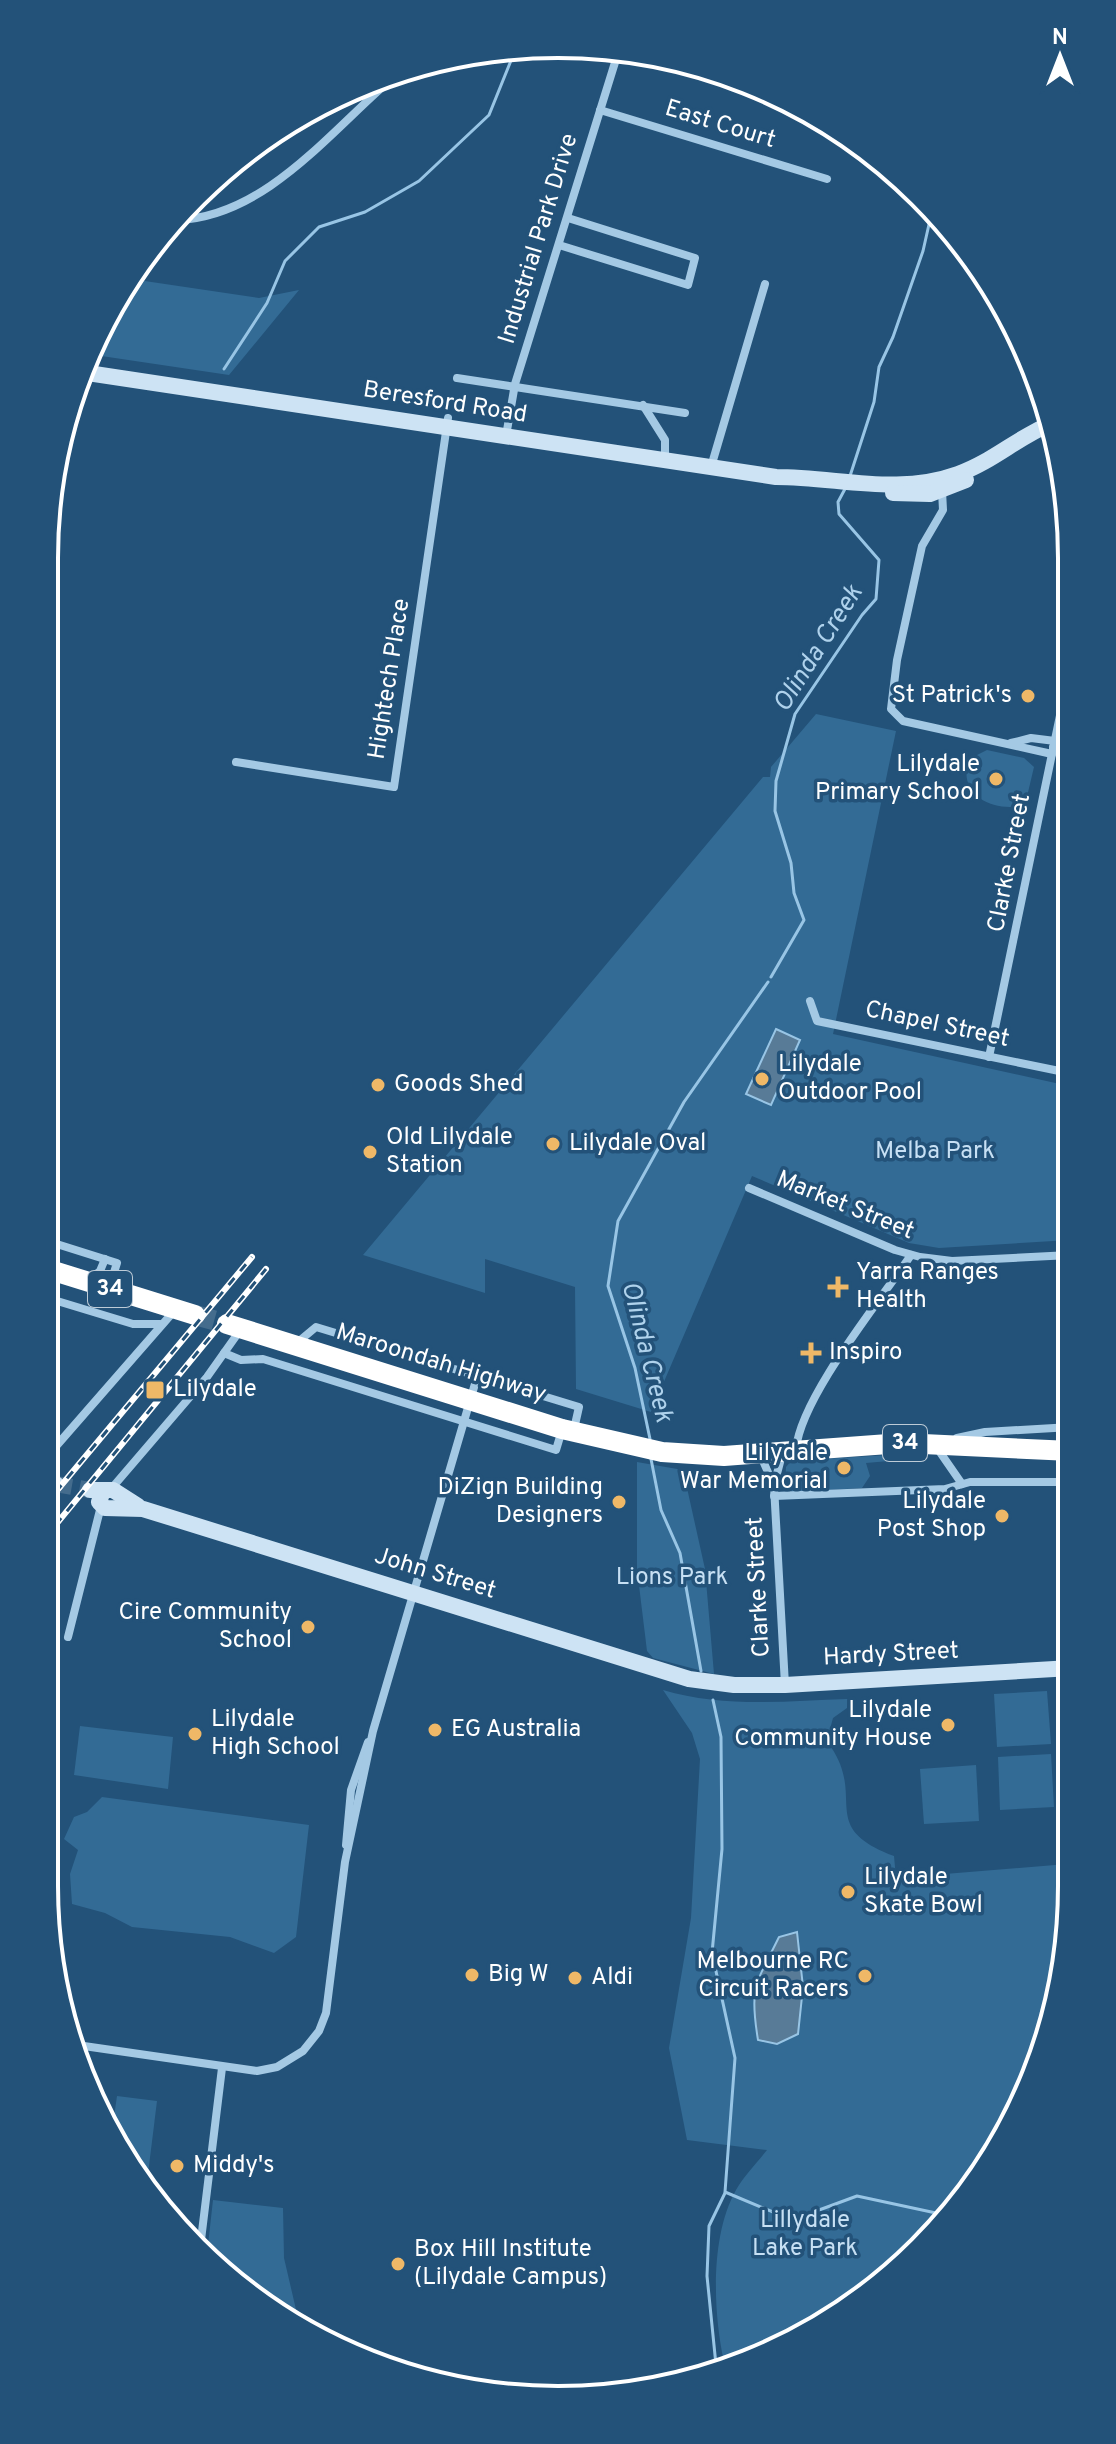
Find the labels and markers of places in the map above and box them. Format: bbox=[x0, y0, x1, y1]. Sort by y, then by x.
place label: St Patrick's bbox=[892, 681, 1012, 711]
marker: St Patrick's bbox=[1019, 687, 1037, 705]
place label: Lilydale Primary School bbox=[815, 750, 980, 808]
marker: Lilydale Primary School bbox=[987, 770, 1005, 788]
place label: Lilydale Outdoor Pool bbox=[778, 1050, 922, 1108]
place label: Goods Shed bbox=[394, 1070, 524, 1100]
marker: Lilydale Outdoor Pool bbox=[753, 1070, 771, 1088]
marker: Goods Shed bbox=[369, 1076, 387, 1094]
place label: Old Lilydale Station bbox=[386, 1123, 513, 1181]
place label: Lilydale Oval bbox=[569, 1129, 706, 1159]
marker: Lilydale Oval bbox=[544, 1135, 562, 1153]
marker: Old Lilydale Station bbox=[361, 1143, 379, 1161]
place label: Yarra Ranges Health bbox=[856, 1258, 999, 1316]
marker: Yarra Ranges Health bbox=[827, 1276, 849, 1298]
place label: Inspiro bbox=[829, 1338, 902, 1368]
marker: Inspiro bbox=[800, 1342, 822, 1364]
place label: Lilydale bbox=[173, 1375, 257, 1405]
marker: Lilydale bbox=[144, 1379, 166, 1401]
place label: Lilydale War Memorial bbox=[680, 1439, 828, 1497]
marker: Lilydale War Memorial bbox=[835, 1459, 853, 1477]
place label: DiZign Building Designers bbox=[437, 1473, 603, 1531]
place label: Lilydale Post Shop bbox=[877, 1487, 986, 1545]
marker: DiZign Building Designers bbox=[610, 1493, 628, 1511]
marker: Lilydale Post Shop bbox=[993, 1507, 1011, 1525]
place label: Cire Community School bbox=[119, 1598, 292, 1656]
marker: Cire Community School bbox=[299, 1618, 317, 1636]
place label: Lilydale Community House bbox=[734, 1696, 932, 1754]
place label: Lilydale High School bbox=[211, 1705, 340, 1763]
place label: EG Australia bbox=[451, 1715, 581, 1745]
marker: Lilydale Community House bbox=[939, 1716, 957, 1734]
marker: EG Australia bbox=[426, 1721, 444, 1739]
marker: Lilydale High School bbox=[186, 1725, 204, 1743]
place label: Lilydale Skate Bowl bbox=[864, 1863, 983, 1921]
marker: Lilydale Skate Bowl bbox=[839, 1883, 857, 1901]
place label: Melbourne RC Circuit Racers bbox=[697, 1947, 849, 2005]
place label: Big W bbox=[488, 1960, 549, 1990]
place label: Aldi bbox=[591, 1963, 633, 1993]
marker: Big W bbox=[463, 1966, 481, 1984]
marker: Melbourne RC Circuit Racers bbox=[856, 1967, 874, 1985]
marker: Aldi bbox=[566, 1969, 584, 1987]
place label: Middy's bbox=[193, 2151, 274, 2181]
marker: Middy's bbox=[168, 2157, 186, 2175]
place label: Box Hill Institute (Lilydale Campus) bbox=[414, 2235, 607, 2293]
marker: Box Hill Institute (Lilydale Campus) bbox=[389, 2255, 407, 2273]

